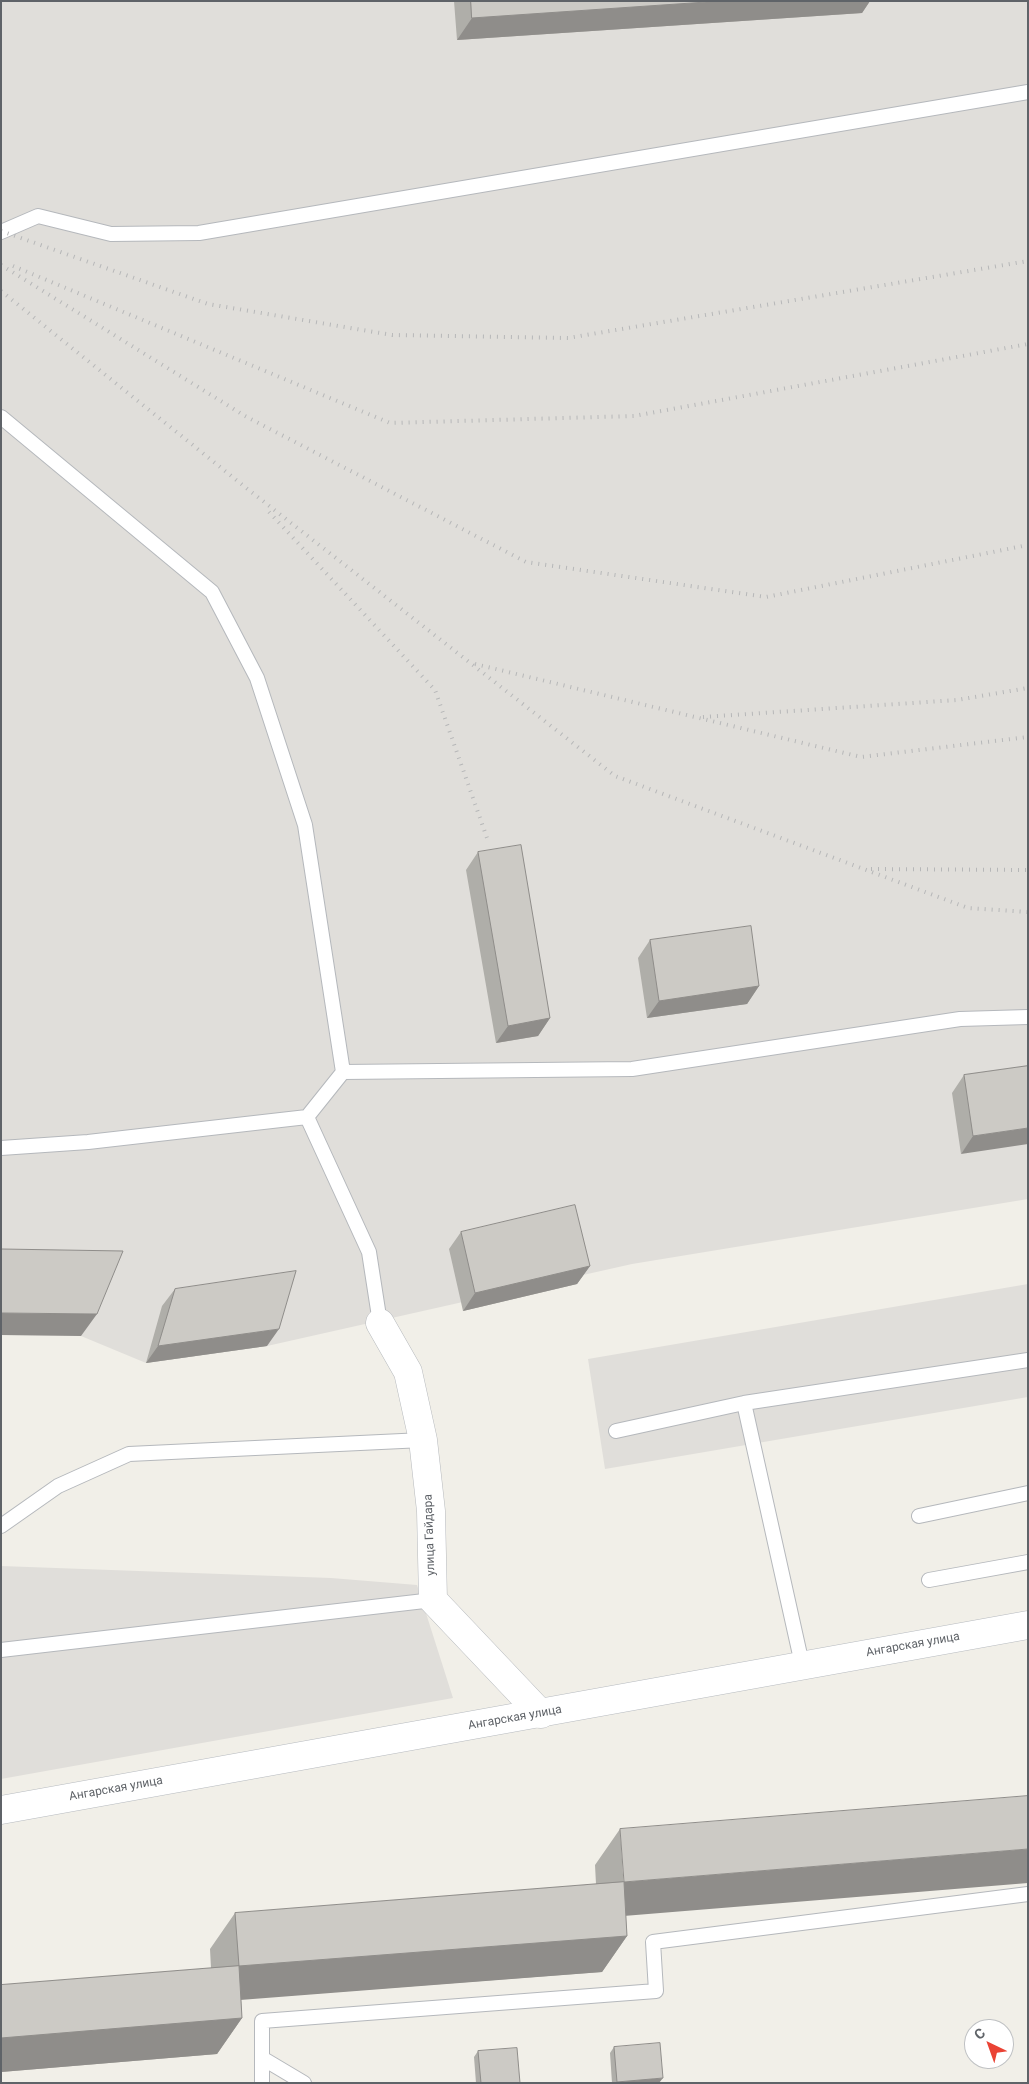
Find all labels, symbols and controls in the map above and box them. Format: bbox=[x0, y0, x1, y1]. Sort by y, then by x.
street label: улица Гайдара bbox=[421, 1494, 439, 1576]
street label: Ангарская улица bbox=[865, 1630, 961, 1660]
street label: Ангарская улица bbox=[467, 1703, 563, 1733]
street label: Ангарская улица bbox=[68, 1774, 164, 1804]
north arrow bbox=[964, 2019, 1014, 2069]
text: С bbox=[971, 2025, 988, 2043]

